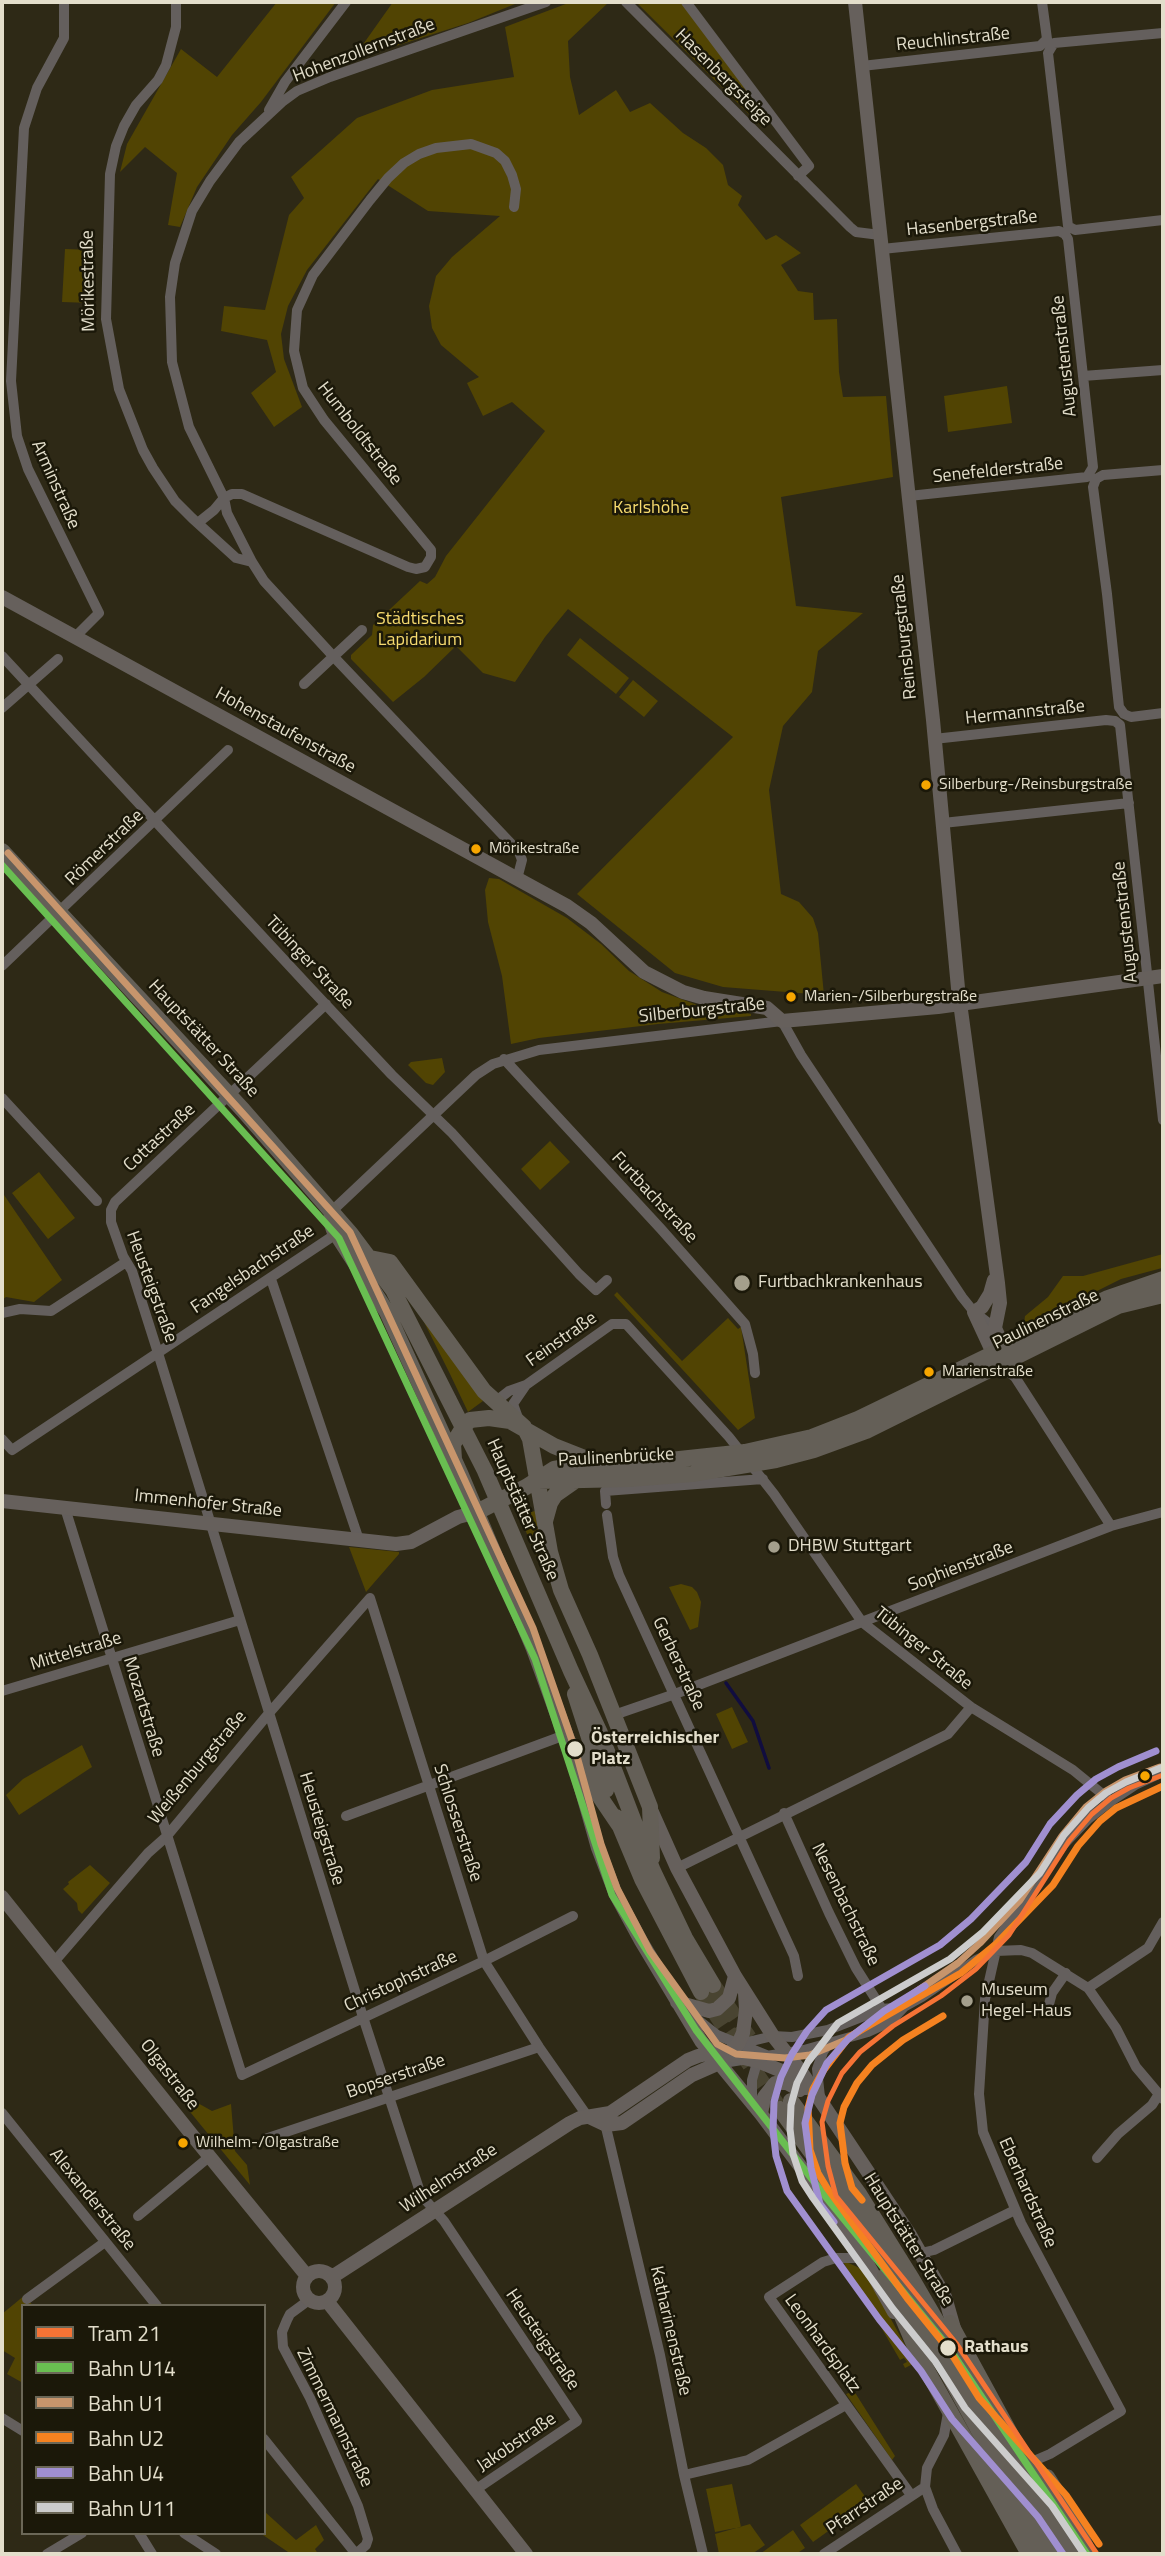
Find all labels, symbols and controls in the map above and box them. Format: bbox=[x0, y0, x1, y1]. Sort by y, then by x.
street label: Hohenzollernstraße bbox=[290, 14, 438, 88]
street label: Reuchlinstraße bbox=[895, 23, 1011, 57]
street label: Hasenbergsteige bbox=[670, 25, 776, 131]
street label: Hasenbergstraße bbox=[905, 206, 1039, 242]
street label: Mörikestraße bbox=[77, 230, 101, 332]
street label: Augustenstraße bbox=[1048, 294, 1082, 418]
street label: Humboldtstraße bbox=[312, 378, 406, 490]
street label: Arminstraße bbox=[26, 437, 84, 533]
street label: Senefelderstraße bbox=[932, 453, 1064, 489]
park label: Karlshöhe bbox=[613, 498, 689, 520]
street label: Reinsburgstraße bbox=[888, 573, 922, 701]
park label: Städtisches Lapidarium bbox=[376, 609, 464, 652]
street label: Hohenstaufenstraße bbox=[211, 683, 359, 779]
street label: Hermannstraße bbox=[964, 696, 1086, 730]
place label: Silberburg-/Reinsburgstraße bbox=[939, 775, 1133, 795]
marker: Silberburg-/Reinsburgstraße bbox=[919, 778, 933, 792]
street label: Römerstraße bbox=[61, 805, 149, 891]
place label: Mörikestraße bbox=[489, 839, 579, 859]
marker: Mörikestraße bbox=[469, 842, 483, 856]
street label: Augustenstraße bbox=[1109, 860, 1143, 984]
street label: Tübinger Straße bbox=[260, 912, 358, 1014]
street label: Hauptstätter Straße bbox=[143, 976, 263, 1102]
place label: Marien-/Silberburgstraße bbox=[804, 987, 977, 1007]
marker: Marien-/Silberburgstraße bbox=[784, 990, 798, 1004]
street label: Silberburgstraße bbox=[638, 994, 766, 1028]
street label: Cottastraße bbox=[120, 1099, 200, 1177]
street label: Furtbachstraße bbox=[606, 1148, 702, 1248]
street label: Fangelsbachstraße bbox=[187, 1221, 319, 1319]
street label: Heusteigstraße bbox=[121, 1228, 181, 1346]
place label: Furtbachkrankenhaus bbox=[758, 1272, 923, 1294]
marker: Furtbachkrankenhaus bbox=[732, 1273, 752, 1293]
street label: Paulinenstraße bbox=[990, 1285, 1102, 1355]
street label: Feinstraße bbox=[523, 1308, 601, 1372]
place label: Marienstraße bbox=[942, 1362, 1033, 1382]
marker: Marienstraße bbox=[922, 1365, 936, 1379]
street label: Hauptstätter Straße bbox=[481, 1436, 563, 1584]
street label: Paulinenbrücke bbox=[557, 1444, 675, 1472]
street label: Immenhofer Straße bbox=[133, 1486, 283, 1522]
place label: DHBW Stuttgart bbox=[788, 1536, 912, 1558]
street label: Sophienstraße bbox=[906, 1537, 1016, 1597]
marker: DHBW Stuttgart bbox=[766, 1539, 782, 1555]
street label: Tübinger Straße bbox=[870, 1603, 976, 1695]
street label: Gerberstraße bbox=[647, 1614, 709, 1714]
street label: Mittelstraße bbox=[28, 1628, 124, 1676]
street label: Mozartstraße bbox=[118, 1654, 168, 1760]
street label: Weißenburgstraße bbox=[144, 1707, 252, 1829]
place label: Österreichischer Platz bbox=[591, 1728, 719, 1770]
marker: Österreichischer Platz bbox=[565, 1739, 585, 1759]
street label: Schlosserstraße bbox=[428, 1761, 486, 1885]
unlabelled marker bbox=[1138, 1769, 1152, 1783]
street label: Heusteigstraße bbox=[294, 1770, 348, 1888]
street label: Nesenbachstraße bbox=[806, 1840, 884, 1970]
street label: Christophstraße bbox=[341, 1946, 461, 2018]
place label: Museum Hegel-Haus bbox=[981, 1980, 1072, 2022]
marker: Museum Hegel-Haus bbox=[959, 1993, 975, 2009]
street label: Olgastraße bbox=[135, 2035, 203, 2115]
street label: Bopserstraße bbox=[344, 2050, 448, 2104]
place label: Wilhelm-/Olgastraße bbox=[196, 2133, 339, 2153]
street label: Eberhardstraße bbox=[993, 2135, 1061, 2251]
marker: Wilhelm-/Olgastraße bbox=[176, 2136, 190, 2150]
street label: Wilhelmstraße bbox=[396, 2140, 502, 2218]
street label: Alexanderstraße bbox=[44, 2145, 140, 2255]
street label: Hauptstätter Straße bbox=[858, 2170, 958, 2310]
street label: Katharinenstraße bbox=[645, 2264, 695, 2398]
street label: Heusteigstraße bbox=[500, 2285, 584, 2395]
street label: Leonhardsplatz bbox=[779, 2291, 865, 2397]
legend bbox=[21, 2304, 266, 2535]
text: Tram 21 bbox=[88, 2317, 161, 2349]
place label: Rathaus bbox=[964, 2337, 1028, 2359]
marker: Rathaus bbox=[938, 2338, 958, 2358]
street label: Zimmermannstraße bbox=[291, 2345, 377, 2491]
text: Bahn U14 bbox=[88, 2352, 176, 2384]
text: Bahn U1 bbox=[88, 2387, 164, 2419]
street label: Jakobstraße bbox=[473, 2409, 561, 2477]
text: Bahn U2 bbox=[88, 2422, 164, 2454]
text: Bahn U4 bbox=[88, 2457, 164, 2489]
street label: Pfarrstraße bbox=[823, 2474, 907, 2540]
text: Bahn U11 bbox=[88, 2492, 176, 2524]

